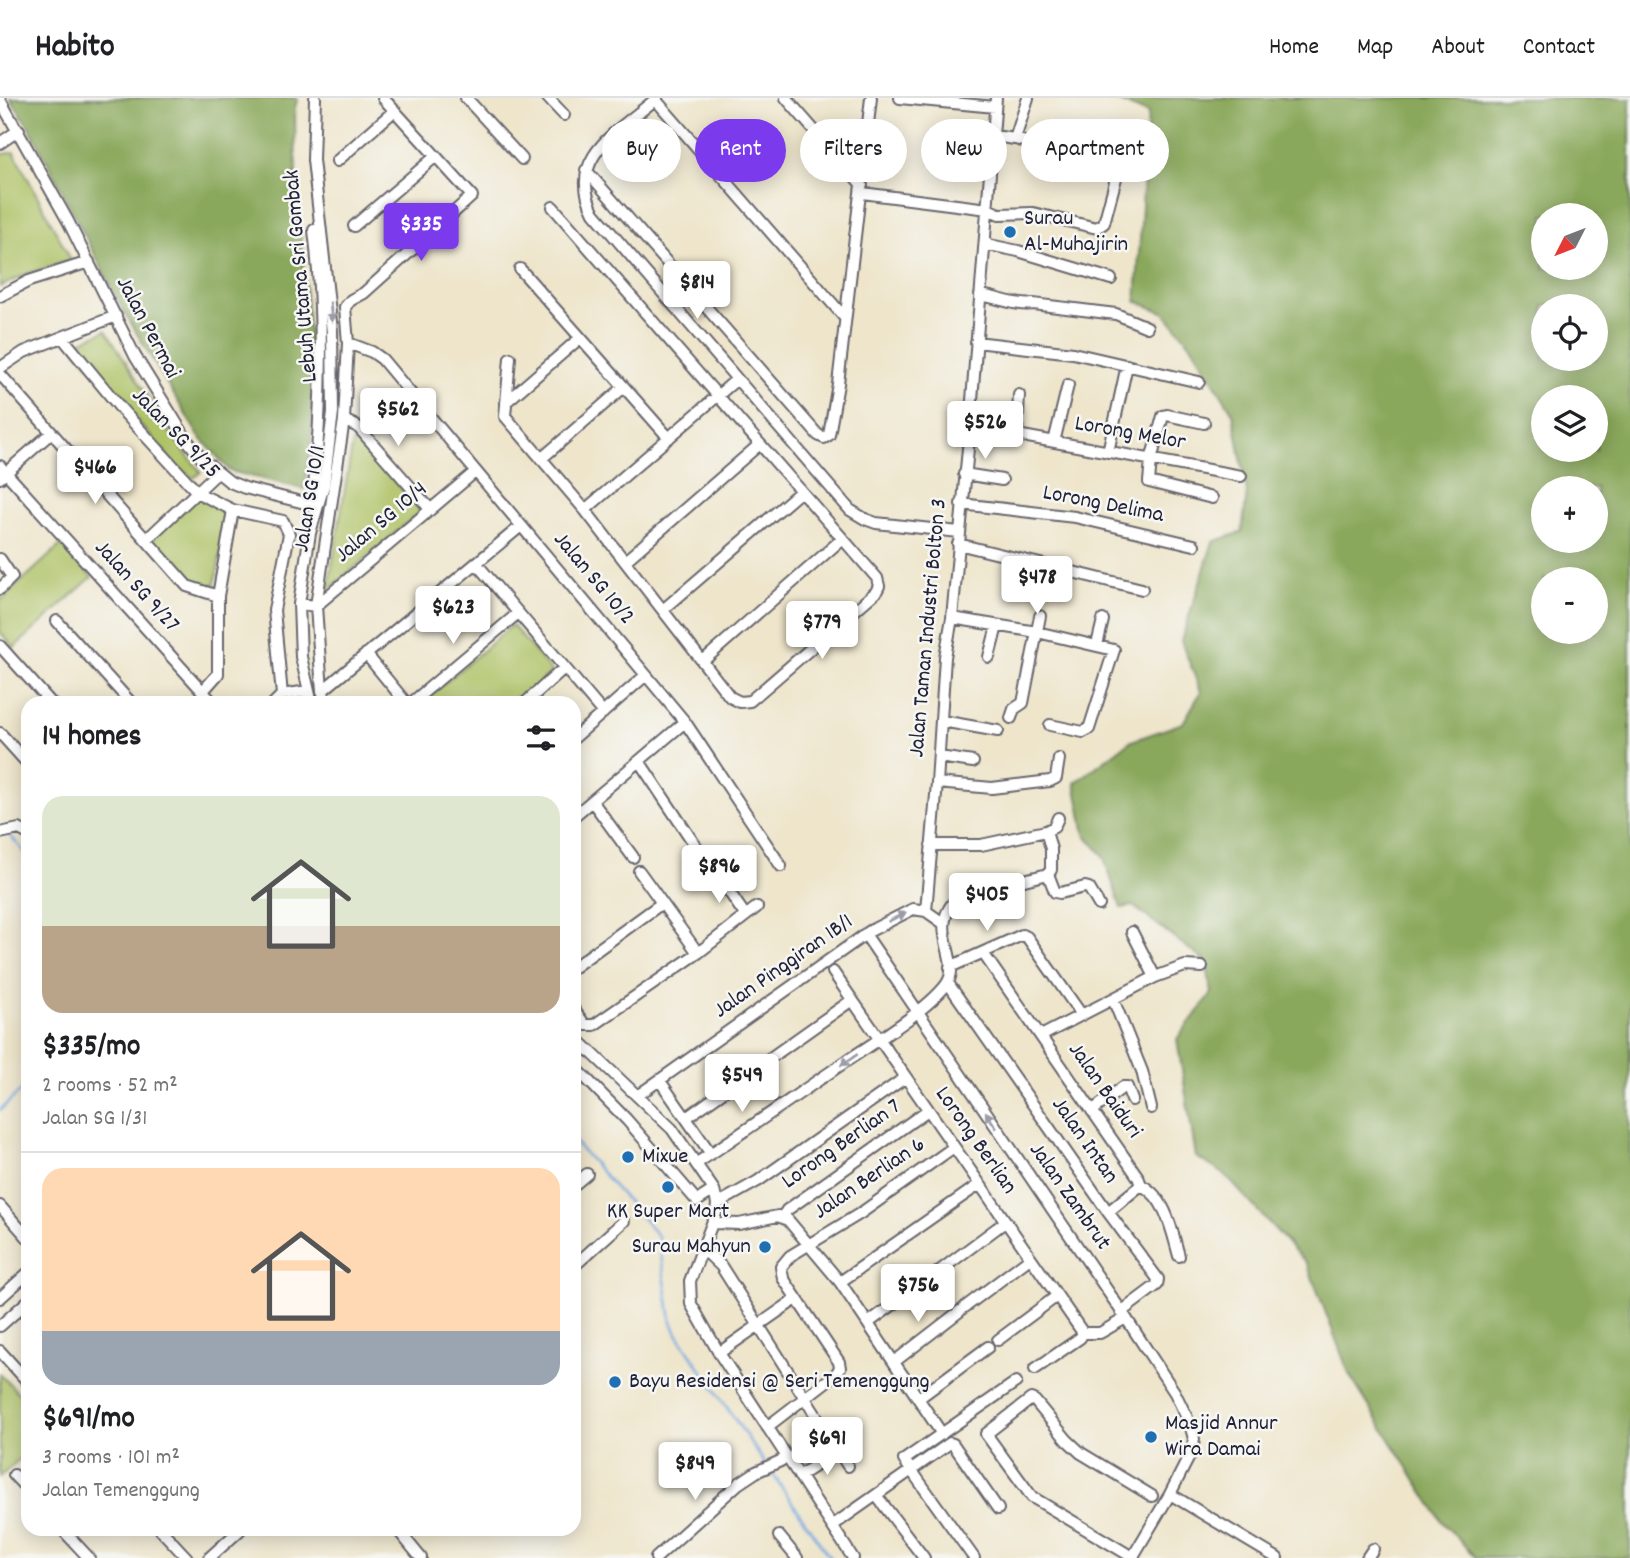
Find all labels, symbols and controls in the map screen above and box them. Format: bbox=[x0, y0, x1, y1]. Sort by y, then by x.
text: Habito bbox=[35, 25, 115, 72]
text: Home bbox=[1269, 31, 1319, 65]
text: Map bbox=[1357, 31, 1393, 65]
text: About bbox=[1431, 31, 1485, 65]
text: Contact bbox=[1523, 31, 1595, 65]
chip: Buy bbox=[602, 119, 681, 182]
chip: Rent bbox=[695, 119, 786, 182]
chip: Filters bbox=[800, 119, 907, 182]
chip: New bbox=[921, 119, 1007, 182]
chip: Apartment bbox=[1021, 119, 1169, 182]
street label: Lebuh Utama Sri Gombak bbox=[276, 168, 328, 384]
place label: Surau Al-Muhajirin bbox=[1024, 203, 1128, 262]
north arrow bbox=[1531, 203, 1608, 280]
map controls bbox=[1531, 203, 1608, 644]
pin: $335 bbox=[380, 204, 462, 263]
text: $335 bbox=[400, 209, 442, 242]
marker: Surau Al-Muhajirin bbox=[1002, 224, 1018, 240]
pin: $814 bbox=[656, 262, 738, 321]
text: $814 bbox=[679, 267, 715, 300]
street label: Jalan Permai bbox=[106, 271, 188, 385]
button: locate bbox=[1531, 294, 1608, 371]
one-way arrow bbox=[326, 301, 337, 323]
street label: Jalan SG 9/25 bbox=[123, 381, 227, 487]
button: layers bbox=[1531, 385, 1608, 462]
pin: $562 bbox=[357, 388, 439, 448]
text: $562 bbox=[376, 394, 420, 427]
pin: $526 bbox=[944, 402, 1026, 461]
text: $526 bbox=[963, 407, 1007, 440]
street label: Lorong Melor bbox=[1072, 408, 1189, 460]
street label: Jalan SG 10/1 bbox=[286, 443, 336, 555]
pin: $466 bbox=[54, 446, 136, 506]
text: $466 bbox=[73, 452, 117, 485]
street label: Jalan SG 10/4 bbox=[328, 474, 436, 572]
button: + bbox=[1531, 476, 1608, 553]
street label: Lorong Delima bbox=[1040, 477, 1168, 533]
street label: Jalan Taman Industri Bolton 3 bbox=[901, 497, 957, 759]
street label: Jalan SG 10/2 bbox=[544, 525, 642, 633]
street label: Jalan SG 9/27 bbox=[85, 533, 187, 641]
pin: $478 bbox=[996, 556, 1078, 616]
text: $478 bbox=[1017, 562, 1057, 595]
button: − bbox=[1531, 567, 1608, 644]
pin: $623 bbox=[412, 587, 494, 646]
text: $623 bbox=[431, 592, 475, 625]
pin: $779 bbox=[781, 602, 863, 661]
text: $779 bbox=[802, 607, 842, 640]
text: 14 homes bbox=[42, 717, 141, 760]
icon: filters bbox=[522, 719, 560, 757]
icon: home bbox=[238, 841, 364, 967]
pin: $896 bbox=[678, 846, 760, 905]
text: $896 bbox=[698, 851, 740, 884]
pin: $405 bbox=[946, 874, 1028, 933]
text: $405 bbox=[965, 879, 1009, 912]
street label: Jalan Pinggiran 1B/1 bbox=[707, 907, 861, 1027]
one-way arrow bbox=[887, 911, 907, 922]
text: $335/mo bbox=[42, 1027, 140, 1070]
street label: Jalan Baiduri bbox=[1059, 1036, 1149, 1146]
one-way arrow bbox=[840, 1053, 858, 1067]
pin: $549 bbox=[701, 1054, 783, 1114]
text: $549 bbox=[721, 1060, 763, 1093]
text: 2 rooms · 52 m² bbox=[42, 1070, 178, 1103]
street label: Lorong Berlian bbox=[926, 1080, 1024, 1202]
street label: Jalan Intan bbox=[1042, 1091, 1126, 1191]
street label: Lorong Berlian 7 bbox=[776, 1092, 908, 1198]
text: Jalan SG 1/31 bbox=[42, 1103, 147, 1136]
one-way arrow bbox=[985, 1110, 998, 1130]
street label: Jalan Berlian 6 bbox=[808, 1129, 932, 1229]
street label: Jalan Zambrut bbox=[1020, 1136, 1118, 1258]
place label: Mixue bbox=[642, 1141, 688, 1174]
marker: Mixue bbox=[620, 1149, 636, 1165]
marker: KK Super Mart bbox=[660, 1179, 676, 1195]
place label: KK Super Mart bbox=[607, 1196, 729, 1229]
icon: home bbox=[238, 1213, 364, 1339]
place label: Surau Mahyun bbox=[632, 1231, 751, 1264]
marker: Surau Mahyun bbox=[757, 1239, 773, 1255]
pin: $756 bbox=[877, 1264, 959, 1324]
text: $756 bbox=[897, 1270, 939, 1303]
place label: Bayu Residensi @ Seri Temenggung bbox=[629, 1366, 930, 1399]
marker: Bayu Residensi @ Seri Temenggung bbox=[607, 1374, 623, 1390]
text: $691/mo bbox=[42, 1399, 135, 1442]
place label: Masjid Annur Wira Damai bbox=[1165, 1408, 1278, 1467]
pin: $691 bbox=[786, 1418, 868, 1477]
text: $691 bbox=[808, 1423, 846, 1456]
marker: Masjid Annur Wira Damai bbox=[1143, 1429, 1159, 1445]
text: 3 rooms · 101 m² bbox=[42, 1442, 180, 1475]
pin: $849 bbox=[654, 1442, 736, 1502]
text: $849 bbox=[675, 1448, 715, 1481]
text: Jalan Temenggung bbox=[42, 1475, 200, 1508]

